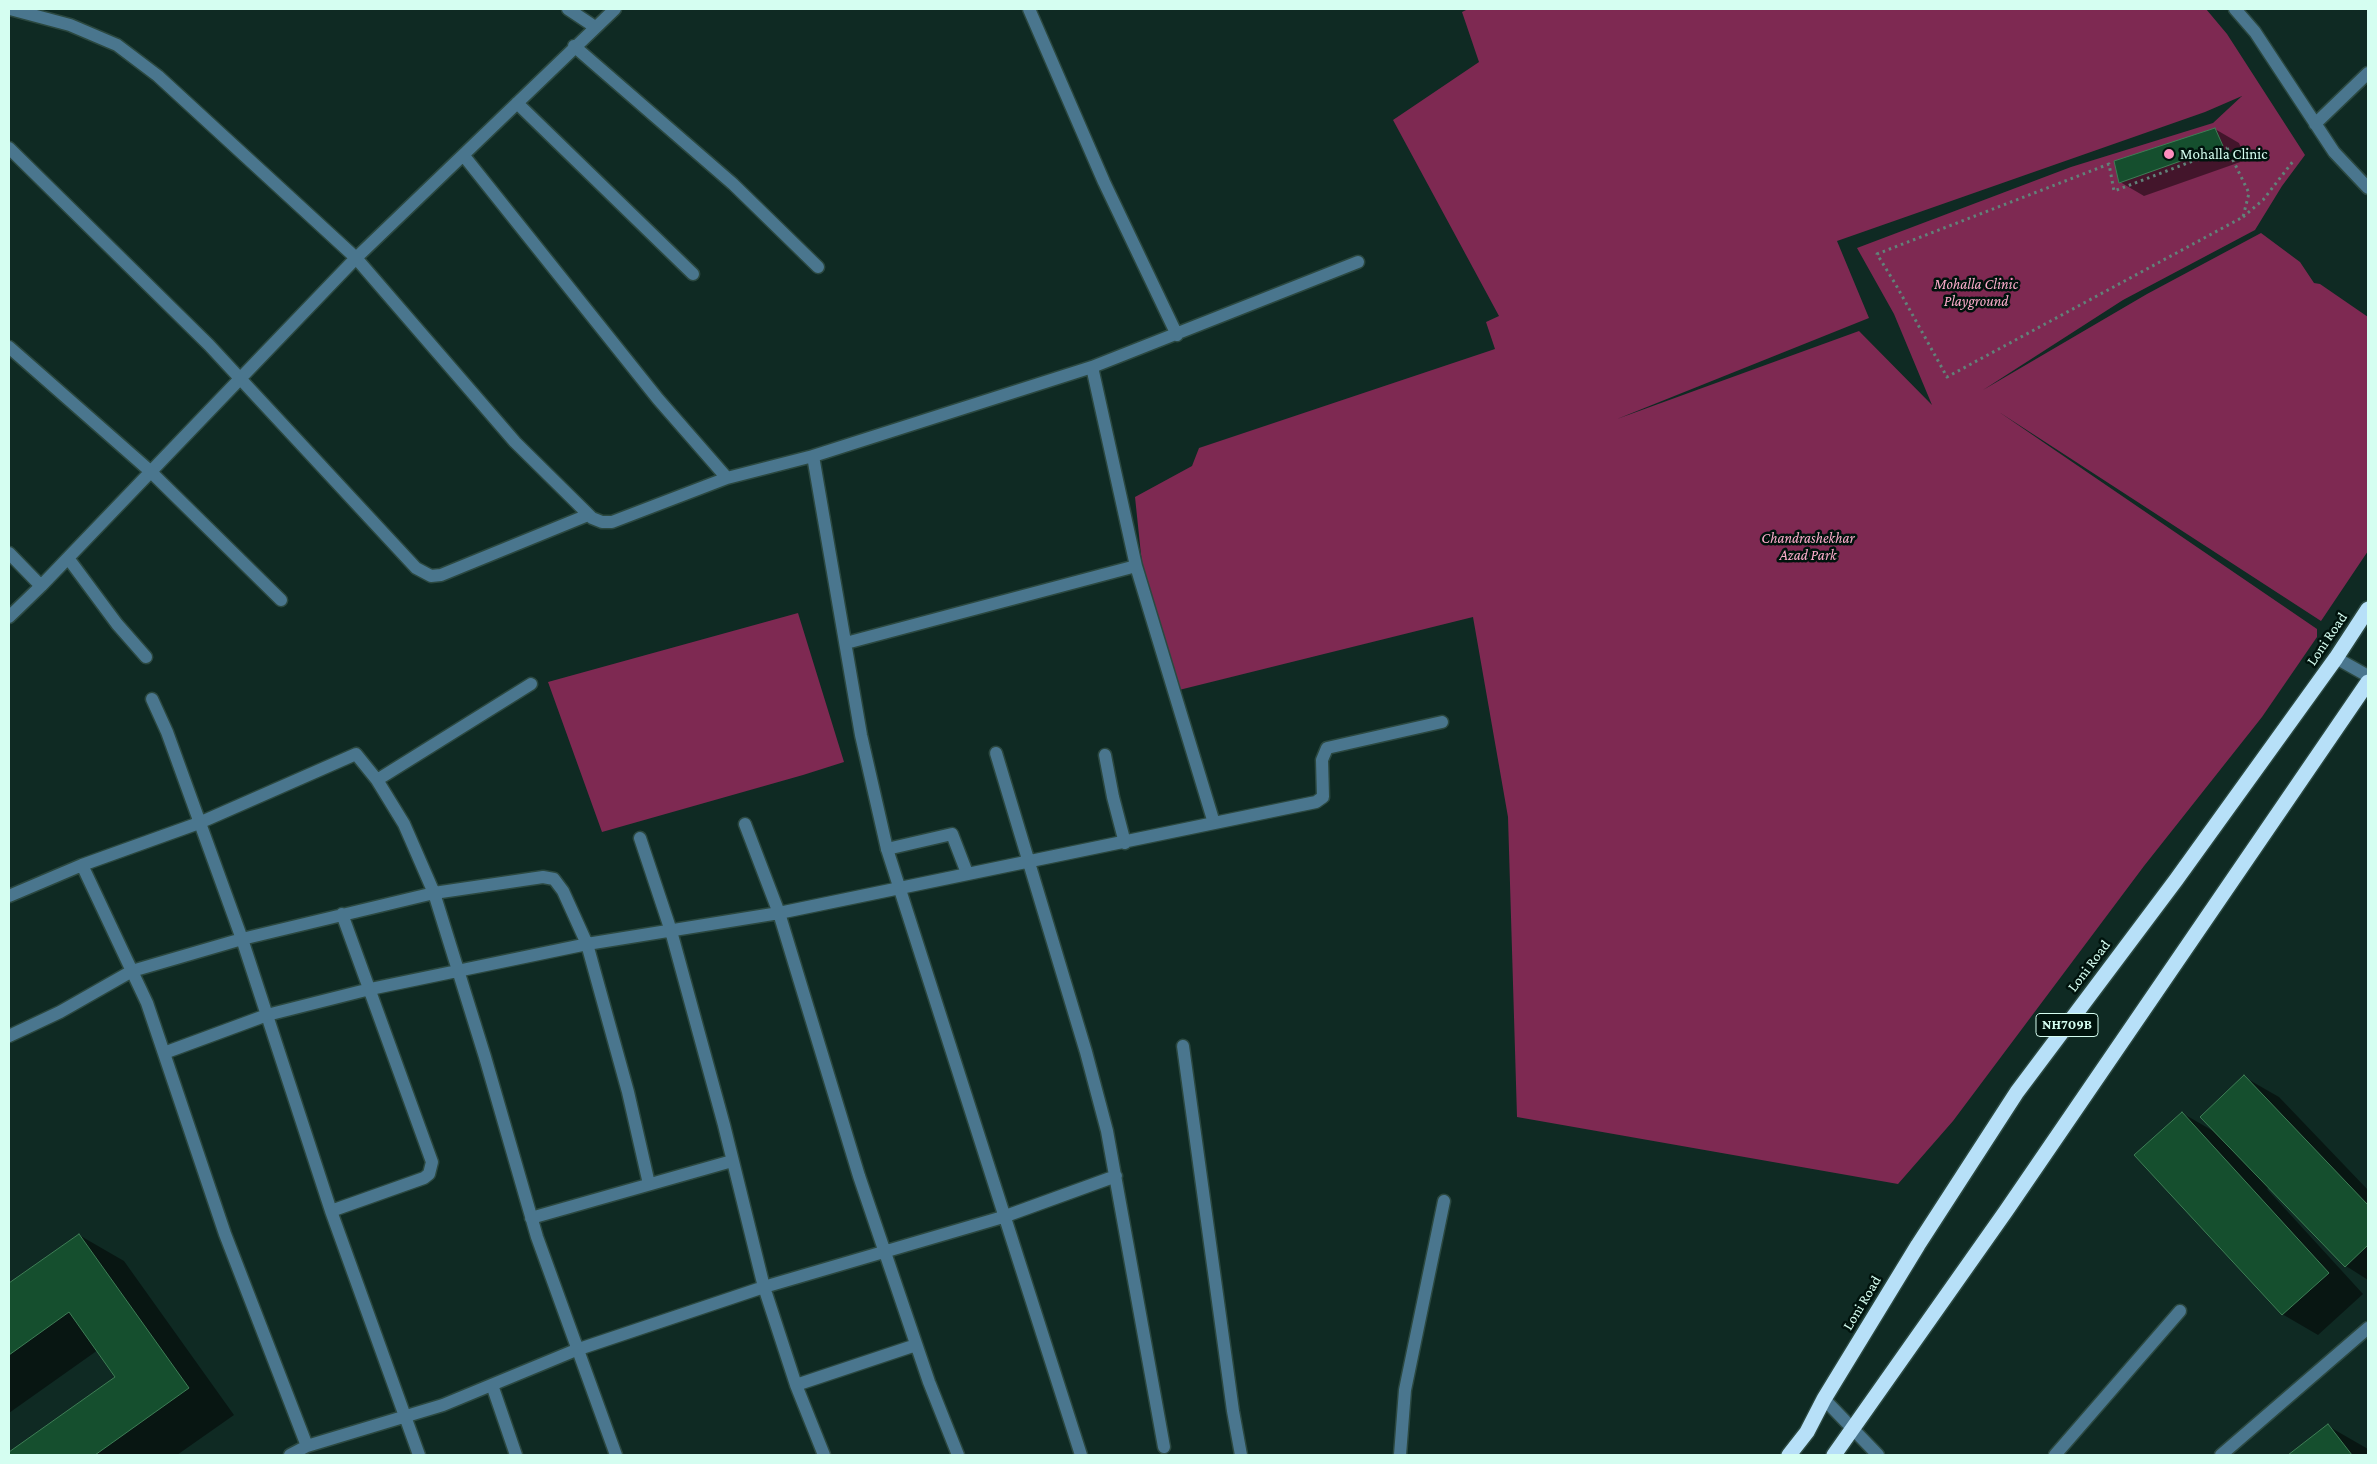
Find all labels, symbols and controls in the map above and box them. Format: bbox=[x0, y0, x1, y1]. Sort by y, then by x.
place label: Mohalla Clinic bbox=[2180, 145, 2267, 163]
marker: Mohalla Clinic bbox=[2162, 147, 2176, 161]
park label: Mohalla Clinic Playground bbox=[1934, 275, 2018, 310]
park label: Chandrashekhar Azad Park bbox=[1761, 529, 1855, 564]
street label: Loni Road bbox=[2303, 609, 2351, 669]
street label: Loni Road bbox=[2064, 937, 2114, 995]
road number: NH709B bbox=[2036, 1014, 2098, 1036]
street label: Loni Road bbox=[1839, 1273, 1885, 1333]

